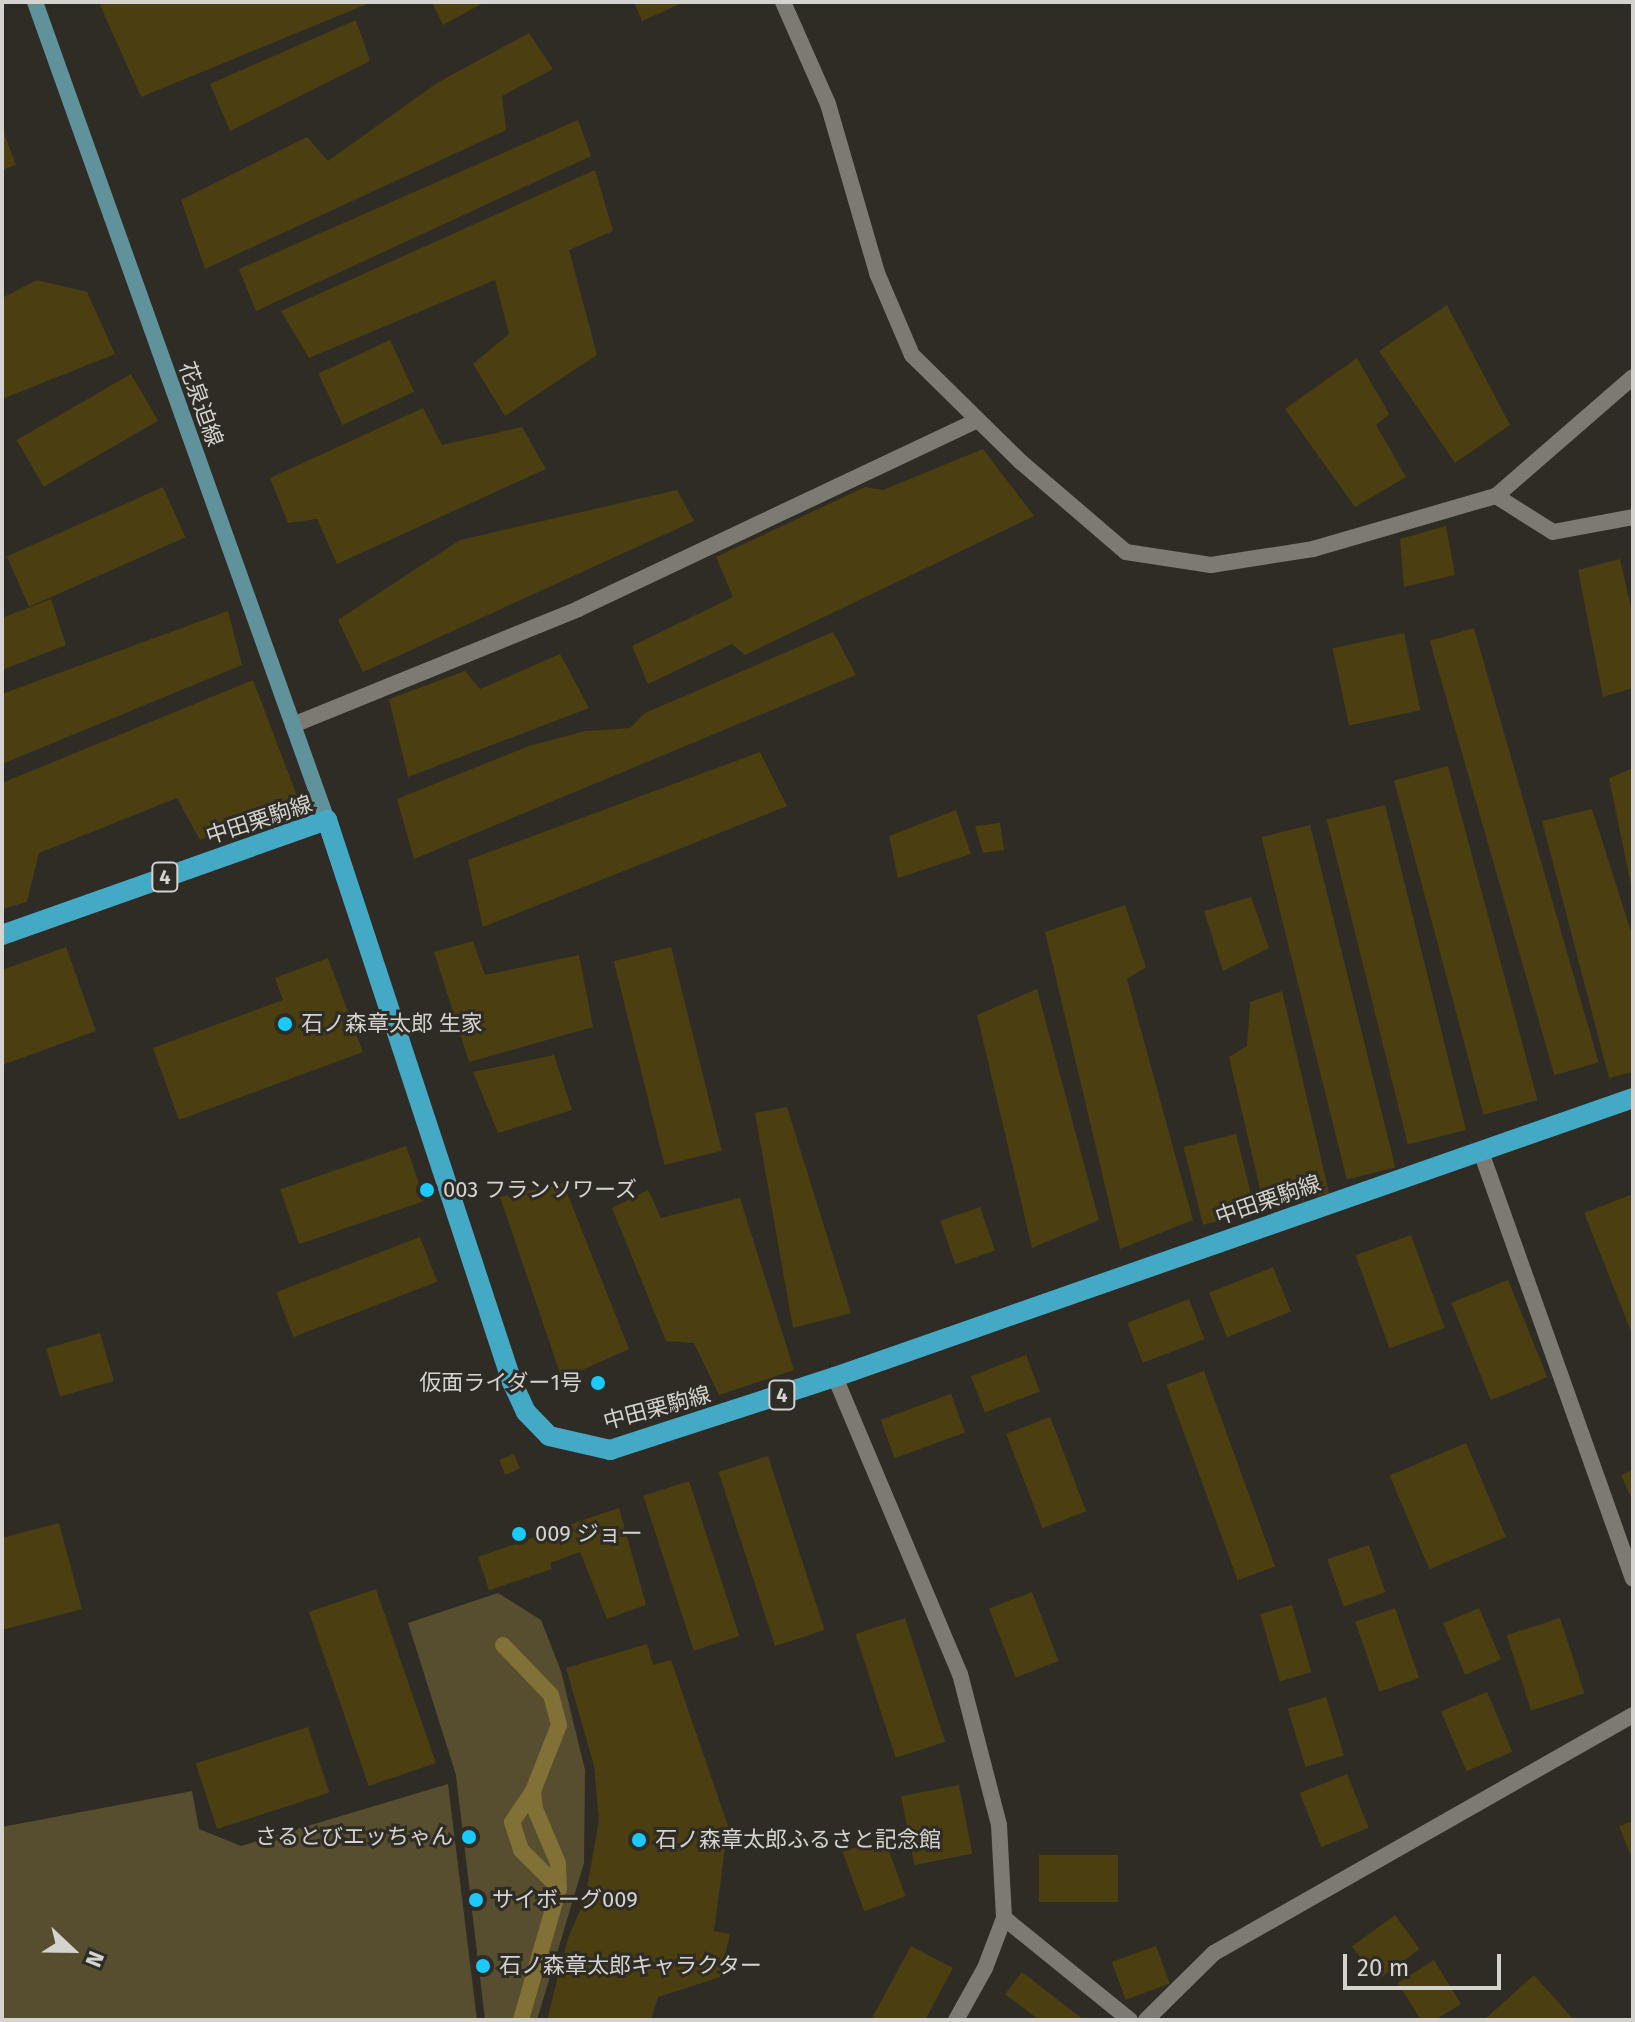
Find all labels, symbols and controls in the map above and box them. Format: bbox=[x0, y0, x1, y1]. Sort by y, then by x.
street label: 花泉迫線 bbox=[174, 358, 228, 450]
street label: 中田栗駒線 bbox=[203, 790, 315, 850]
road number: 4 bbox=[151, 861, 179, 893]
place label: 石ノ森章太郎 生家 bbox=[301, 1011, 483, 1037]
marker: 石ノ森章太郎 生家 bbox=[276, 1015, 294, 1033]
street label: 中田栗駒線 bbox=[1212, 1170, 1324, 1230]
place label: 003 フランソワーズ bbox=[443, 1177, 638, 1203]
marker: 003 フランソワーズ bbox=[418, 1181, 436, 1199]
place label: 仮面ライダー1号 bbox=[418, 1370, 582, 1396]
marker: 仮面ライダー1号 bbox=[589, 1374, 607, 1392]
road number: 4 bbox=[768, 1379, 796, 1411]
street label: 中田栗駒線 bbox=[600, 1381, 714, 1435]
place label: 009 ジョー bbox=[535, 1521, 643, 1547]
marker: 009 ジョー bbox=[510, 1525, 528, 1543]
place label: さるとびエッちゃん bbox=[255, 1824, 453, 1850]
place label: 石ノ森章太郎ふるさと記念館 bbox=[655, 1827, 941, 1853]
marker: さるとびエッちゃん bbox=[460, 1828, 478, 1846]
marker: 石ノ森章太郎ふるさと記念館 bbox=[630, 1831, 648, 1849]
place label: サイボーグ009 bbox=[492, 1887, 638, 1913]
marker: サイボーグ009 bbox=[467, 1891, 485, 1909]
north arrow bbox=[32, 1910, 112, 1990]
scale bar bbox=[1347, 1938, 1505, 1988]
text: N bbox=[79, 1947, 110, 1971]
place label: 石ノ森章太郎キャラクター bbox=[499, 1953, 763, 1979]
text: 20 m bbox=[1357, 1954, 1409, 1982]
marker: 石ノ森章太郎キャラクター bbox=[474, 1957, 492, 1975]

